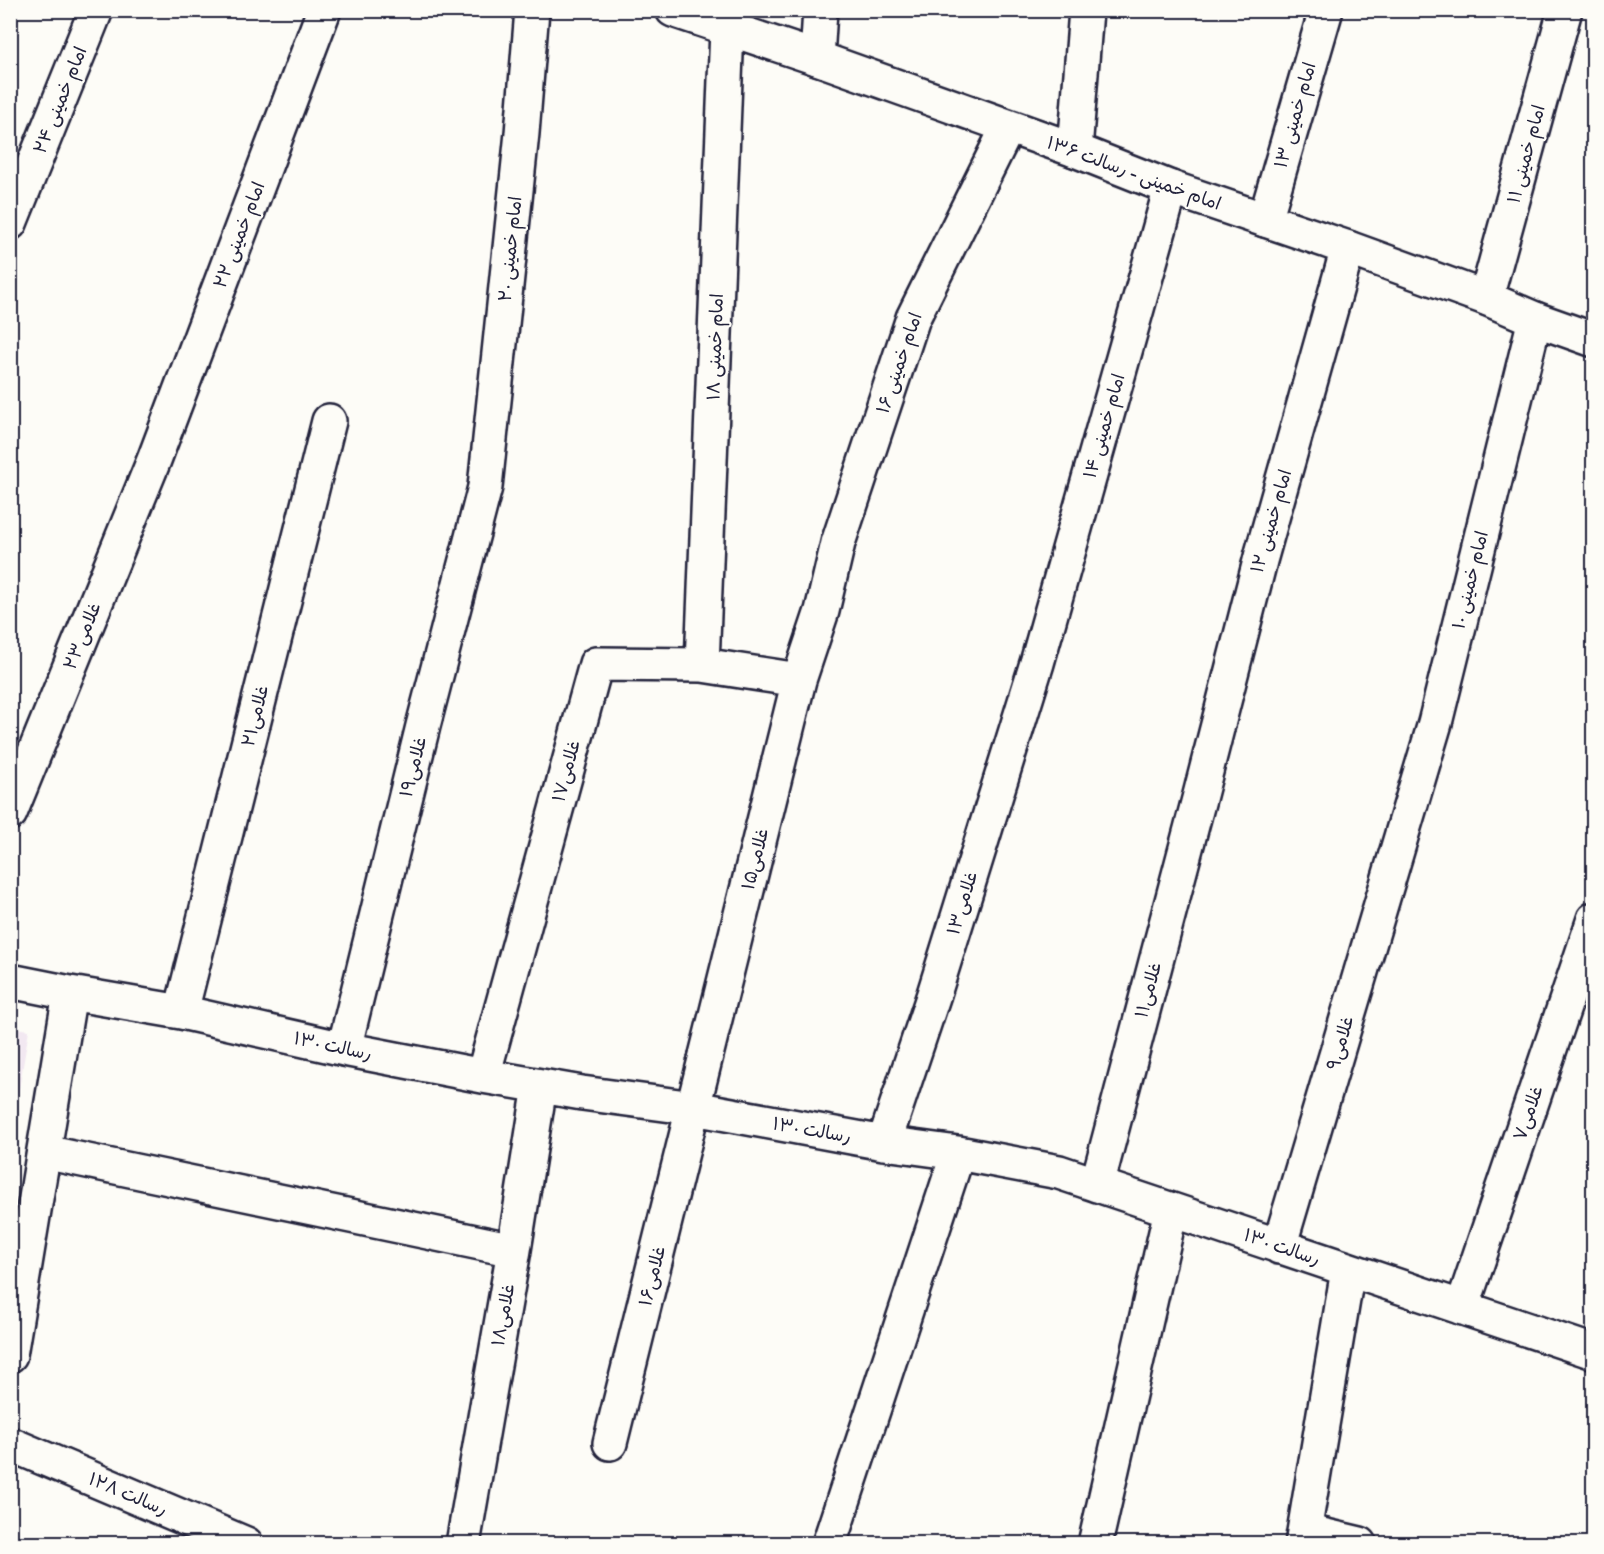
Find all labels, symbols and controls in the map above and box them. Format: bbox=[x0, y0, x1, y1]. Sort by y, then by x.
street label: امام خمینی ۲۴ bbox=[29, 43, 94, 158]
street label: امام خمینی ۱۳ bbox=[1269, 59, 1324, 171]
street label: امام خمینی ۱۱ bbox=[1502, 102, 1553, 206]
street label: امام خمینی - رسالت ۱۳۶ bbox=[1043, 131, 1224, 218]
street label: امام خمینی ۲۲ bbox=[209, 179, 272, 292]
street label: امام خمینی ۲۰ bbox=[494, 195, 529, 303]
street label: امام خمینی ۱۸ bbox=[702, 293, 731, 401]
street label: امام خمینی ۱۶ bbox=[871, 310, 929, 417]
street label: امام خمینی ۱۴ bbox=[1079, 371, 1132, 482]
street label: امام خمینی ۱۲ bbox=[1246, 467, 1299, 576]
street label: امام خمینی ۱۰ bbox=[1447, 529, 1496, 632]
street label: غلامی۲۳ bbox=[59, 599, 105, 673]
street label: غلامی۲۱ bbox=[237, 683, 273, 749]
street label: غلامی۱۹ bbox=[395, 734, 431, 800]
street label: غلامی۱۷ bbox=[547, 738, 585, 804]
street label: غلامی۱۵ bbox=[737, 826, 773, 892]
street label: غلامی۱۳ bbox=[942, 869, 982, 937]
street label: غلامی۱۱ bbox=[1130, 960, 1166, 1020]
street label: غلامی۹ bbox=[1322, 1013, 1358, 1073]
street label: رسالت ۱۳۰ bbox=[292, 1027, 374, 1065]
street label: غلامی۷ bbox=[1508, 1083, 1548, 1143]
street label: رسالت ۱۳۰ bbox=[771, 1112, 853, 1148]
street label: رسالت ۱۳۰ bbox=[1241, 1224, 1323, 1270]
street label: غلامی۱۶ bbox=[634, 1244, 670, 1308]
street label: غلامی۱۸ bbox=[487, 1282, 519, 1348]
street label: رسالت ۱۲۸ bbox=[85, 1468, 171, 1520]

